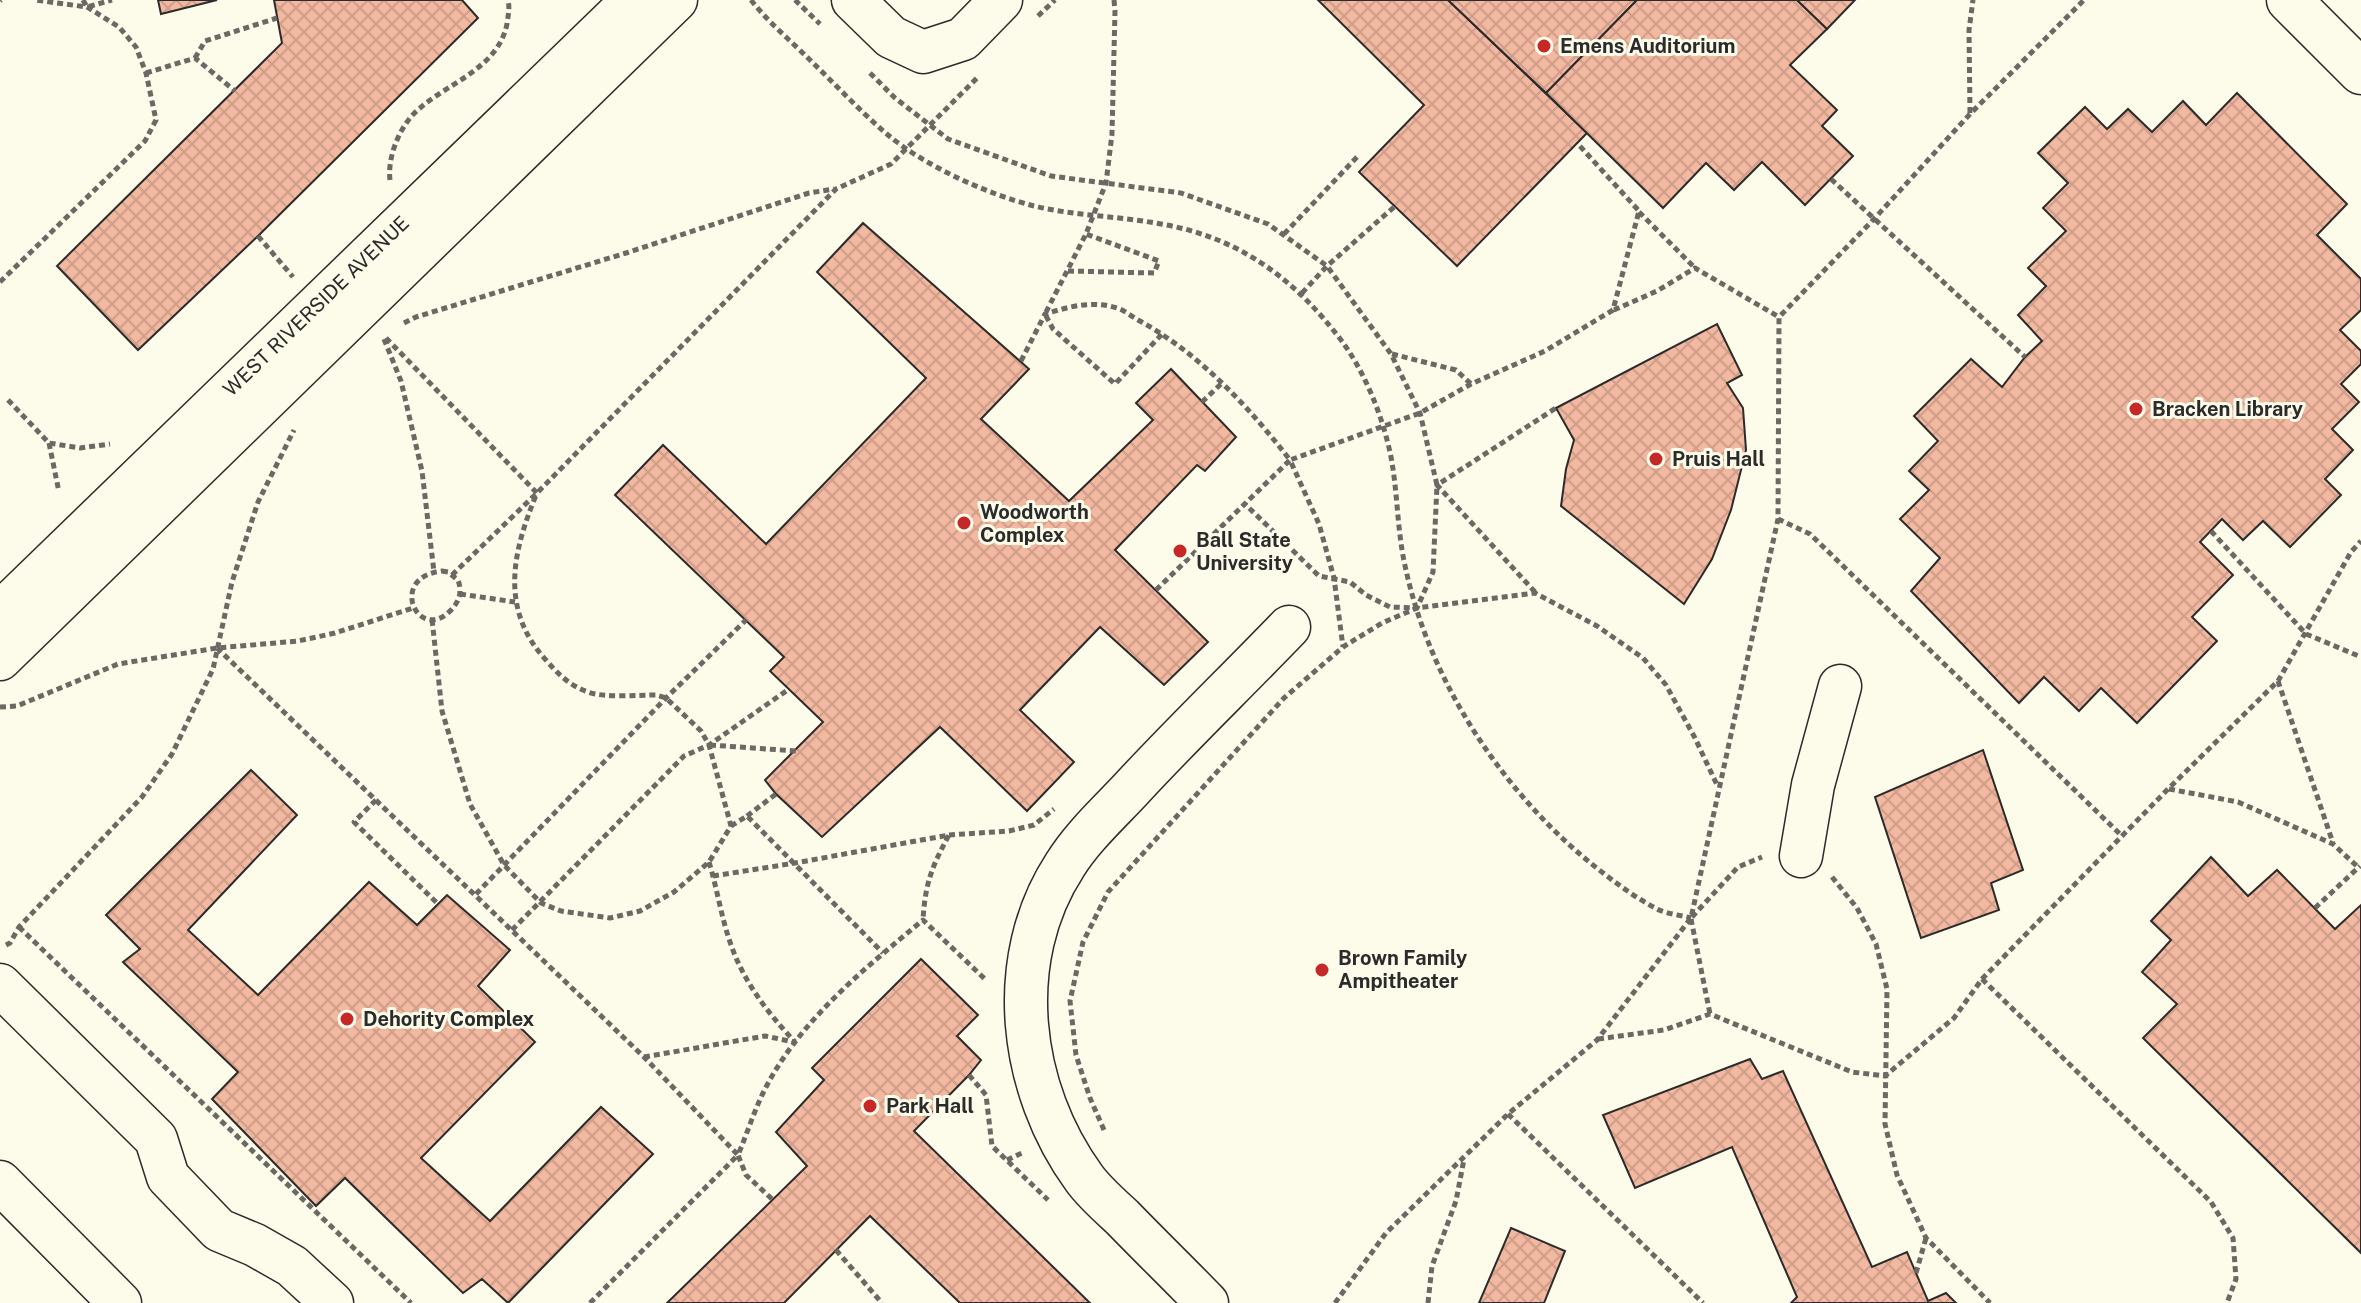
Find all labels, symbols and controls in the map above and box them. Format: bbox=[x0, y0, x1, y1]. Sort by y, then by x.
place label: Emens Auditorium bbox=[1560, 34, 1735, 58]
marker: Emens Auditorium bbox=[1535, 37, 1553, 55]
street label: WEST RIVERSIDE AVENUE bbox=[218, 211, 414, 401]
place label: Bracken Library bbox=[2152, 397, 2303, 421]
marker: Bracken Library bbox=[2127, 400, 2145, 418]
place label: Pruis Hall bbox=[1672, 447, 1765, 471]
marker: Pruis Hall bbox=[1647, 450, 1665, 468]
place label: Woodworth Complex bbox=[980, 500, 1089, 547]
marker: Woodworth Complex bbox=[955, 514, 973, 532]
place label: Ball State University bbox=[1196, 528, 1293, 575]
marker: Ball State University bbox=[1171, 542, 1189, 560]
place label: Brown Family Ampitheater bbox=[1338, 946, 1467, 993]
marker: Brown Family Ampitheater bbox=[1313, 961, 1331, 979]
place label: Dehority Complex bbox=[363, 1007, 534, 1031]
marker: Dehority Complex bbox=[338, 1010, 356, 1028]
place label: Park Hall bbox=[886, 1094, 974, 1118]
marker: Park Hall bbox=[861, 1097, 879, 1115]

